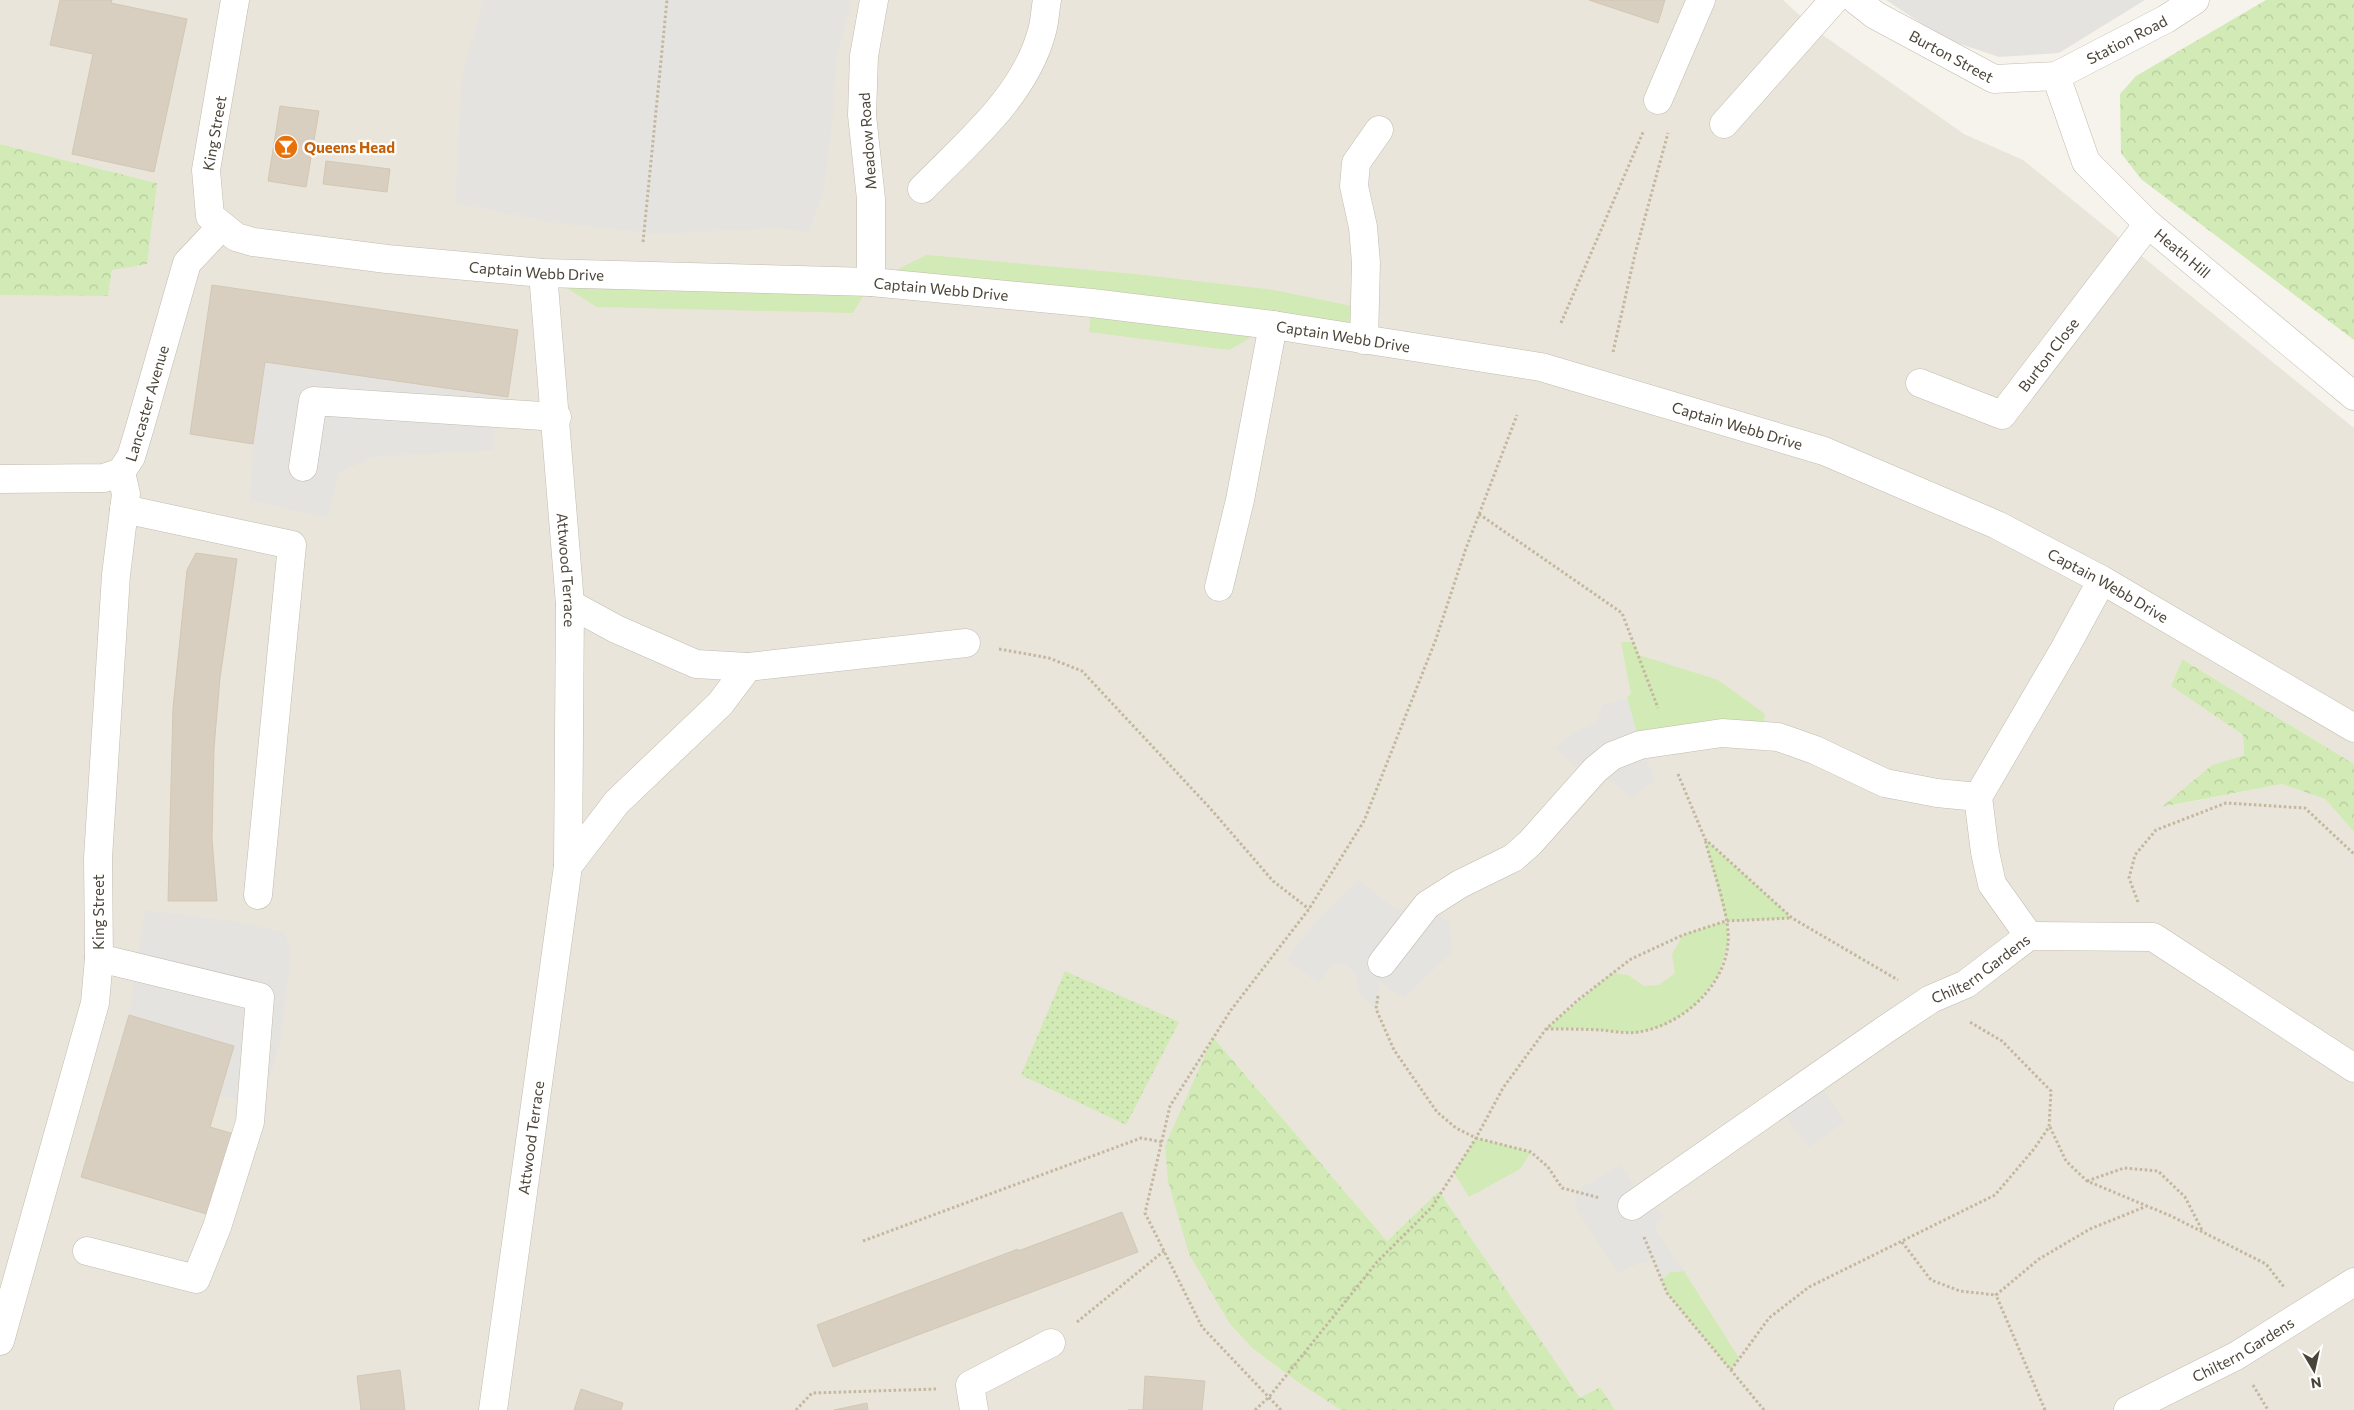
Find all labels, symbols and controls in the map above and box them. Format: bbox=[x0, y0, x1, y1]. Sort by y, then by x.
street label: Station Road bbox=[2083, 11, 2170, 68]
street label: Burton Street bbox=[1906, 26, 1997, 86]
street label: Meadow Road bbox=[855, 92, 879, 190]
street label: King Street bbox=[199, 94, 229, 172]
bar icon: Queens Head bbox=[273, 134, 299, 160]
place label: Queens Head bbox=[304, 138, 395, 156]
street label: Heath Hill bbox=[2151, 224, 2214, 282]
street label: Captain Webb Drive bbox=[468, 257, 605, 284]
street label: Captain Webb Drive bbox=[873, 273, 1009, 304]
street label: Burton Close bbox=[2014, 314, 2082, 395]
street label: Captain Webb Drive bbox=[1275, 317, 1412, 355]
street label: Lancaster Avenue bbox=[121, 343, 172, 463]
street label: Captain Webb Drive bbox=[1670, 397, 1805, 453]
street label: Attwood Terrace bbox=[554, 512, 579, 627]
street label: Captain Webb Drive bbox=[2045, 544, 2172, 626]
street label: King Street bbox=[89, 874, 107, 950]
street label: Chiltern Gardens bbox=[1928, 930, 2033, 1007]
street label: Attwood Terrace bbox=[514, 1079, 547, 1196]
street label: Chiltern Gardens bbox=[2189, 1313, 2297, 1386]
north arrow bbox=[2289, 1345, 2339, 1395]
text: N bbox=[2310, 1374, 2323, 1393]

